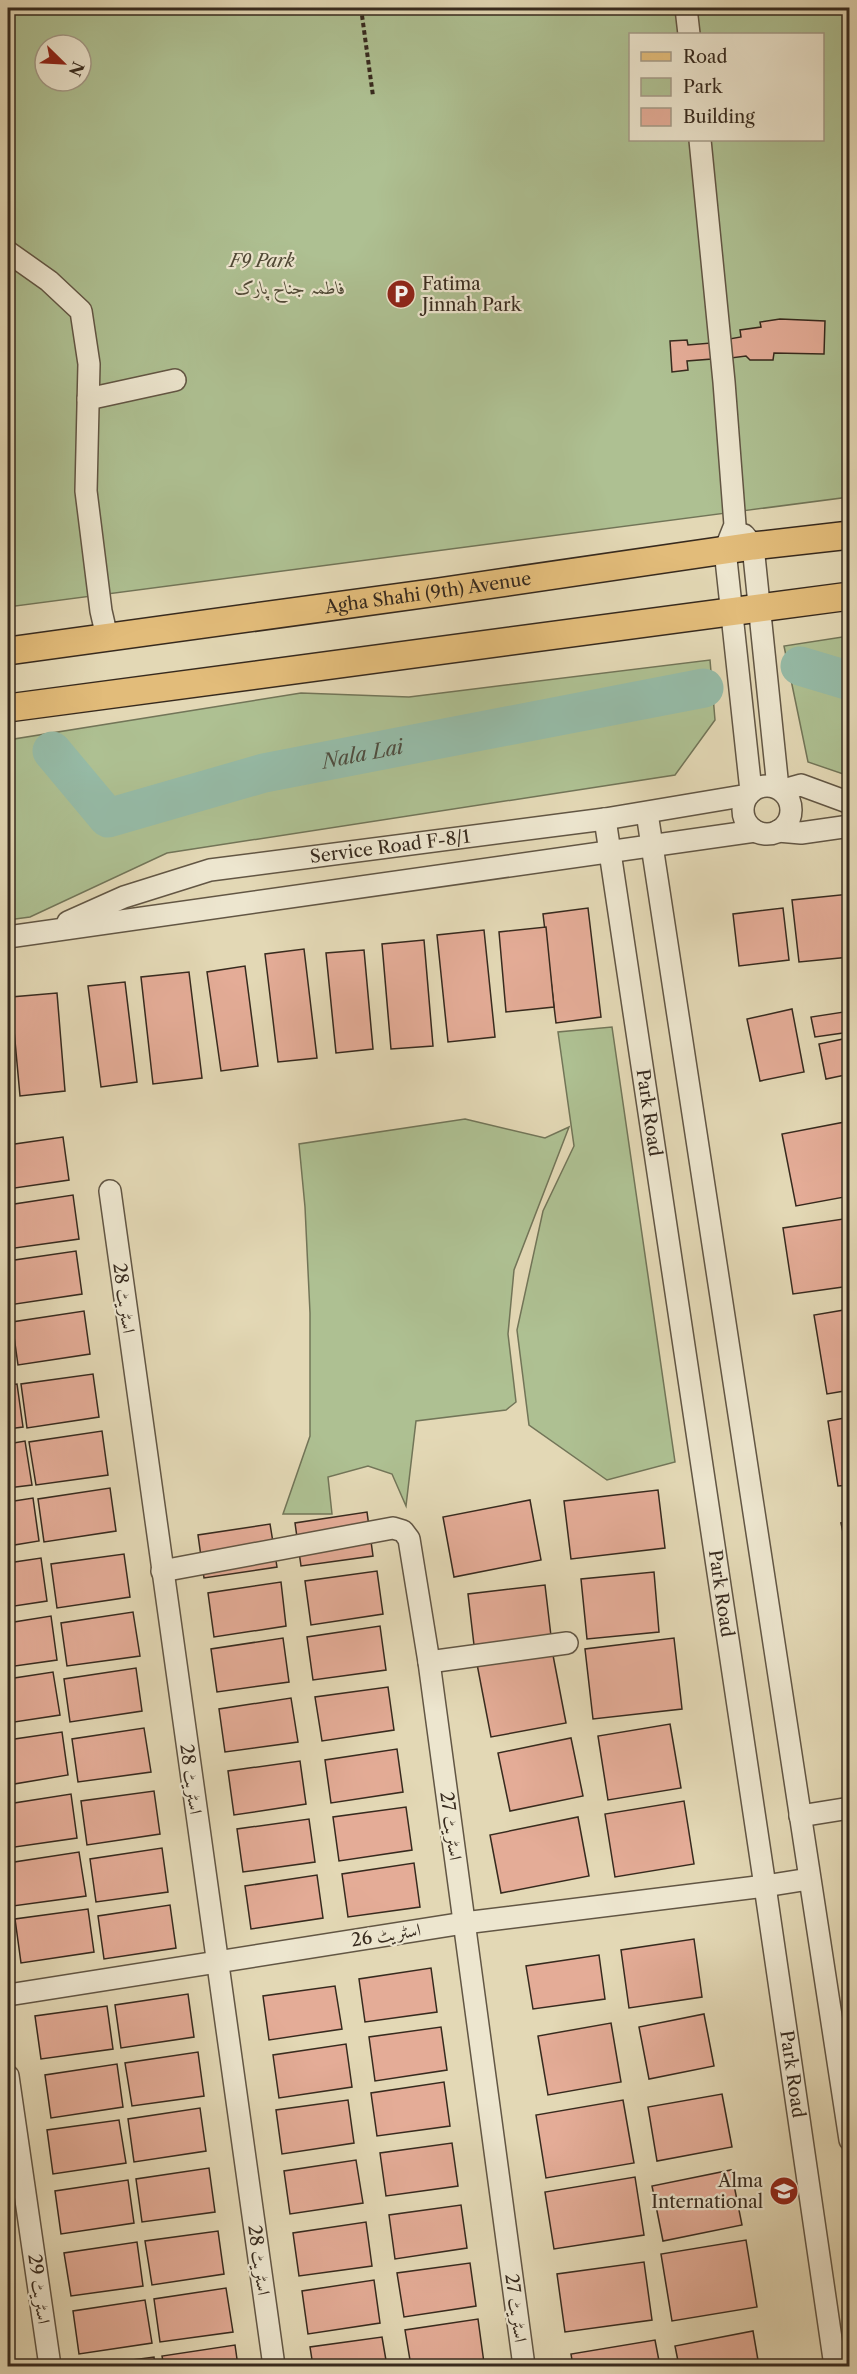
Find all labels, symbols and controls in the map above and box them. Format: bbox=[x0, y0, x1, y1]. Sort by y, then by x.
north arrow bbox=[33, 33, 93, 93]
legend bbox=[629, 33, 824, 141]
text: Road bbox=[683, 46, 728, 68]
text: N bbox=[65, 59, 89, 80]
text: Park bbox=[683, 76, 724, 98]
text: Building bbox=[683, 106, 755, 128]
park label: F9 Park bbox=[227, 250, 295, 272]
place label: Fatima Jinnah Park bbox=[419, 273, 523, 316]
park label: فاطمہ جناح پارک bbox=[234, 277, 346, 304]
parking icon: Fatima Jinnah Park bbox=[385, 278, 417, 310]
street label: Agha Shahi (9th) Avenue bbox=[322, 568, 533, 619]
water label: Nala Lai bbox=[318, 734, 407, 774]
street label: Service Road F-8/1 bbox=[309, 825, 472, 868]
street label: Park Road bbox=[632, 1068, 666, 1158]
street label: اسٹریٹ 28 bbox=[107, 1262, 140, 1335]
street label: Park Road bbox=[704, 1548, 739, 1639]
street label: اسٹریٹ 28 bbox=[174, 1743, 207, 1816]
street label: اسٹریٹ 27 bbox=[434, 1790, 467, 1862]
street label: اسٹریٹ 26 bbox=[350, 1919, 423, 1952]
street label: Park Road bbox=[775, 2029, 810, 2119]
place label: Alma International bbox=[651, 2170, 764, 2213]
school or university icon: Alma International bbox=[768, 2175, 800, 2207]
street label: اسٹریٹ 28 bbox=[242, 2224, 275, 2297]
street label: اسٹریٹ 29 bbox=[22, 2253, 55, 2326]
street label: اسٹریٹ 27 bbox=[499, 2272, 532, 2344]

